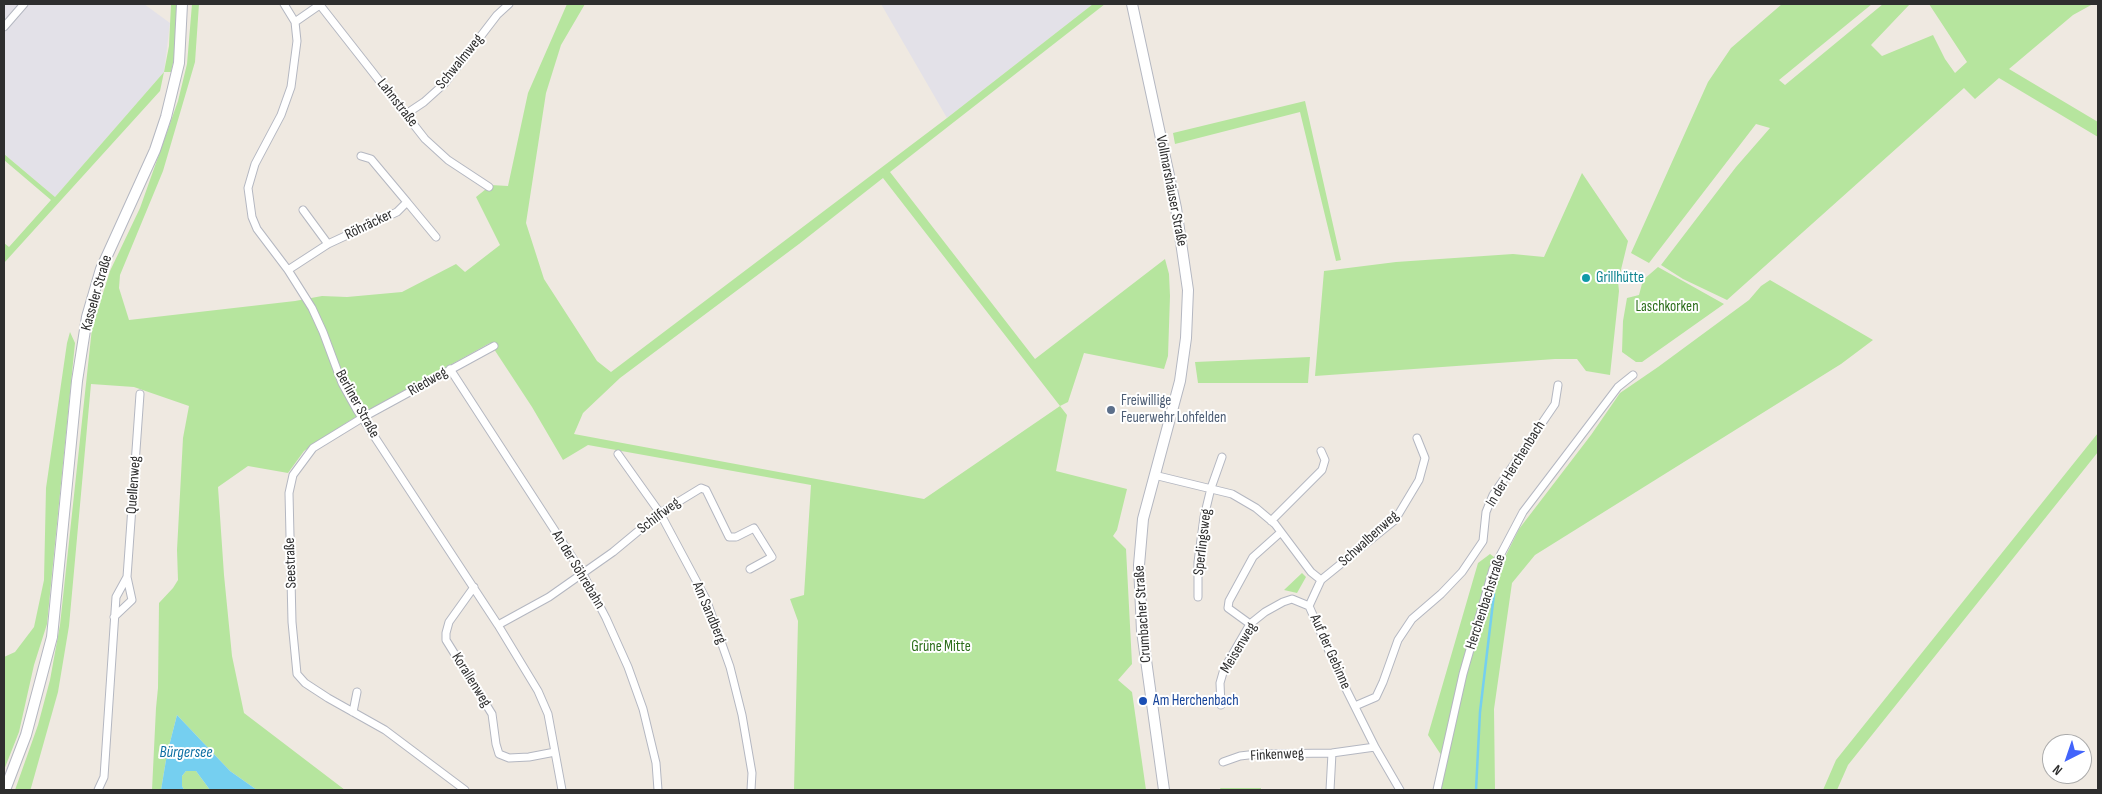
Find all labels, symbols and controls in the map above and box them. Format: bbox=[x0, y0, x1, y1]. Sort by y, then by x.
street label: Schwalmweg bbox=[432, 31, 488, 93]
street label: Lahnstraße bbox=[373, 75, 421, 131]
street label: Vollmarshäuser Straße bbox=[1151, 134, 1191, 248]
street label: Röhräcker bbox=[342, 206, 396, 244]
street label: Kasseler Straße bbox=[78, 253, 116, 333]
place label: Grillhütte bbox=[1596, 269, 1644, 287]
marker: Grillhütte bbox=[1580, 272, 1592, 284]
park label: Laschkorken bbox=[1635, 298, 1699, 316]
street label: Riedweg bbox=[405, 364, 451, 400]
street label: Berliner Straße bbox=[331, 367, 383, 441]
place label: Freiwillige Feuerwehr Lohfelden bbox=[1121, 392, 1226, 427]
marker: Freiwillige Feuerwehr Lohfelden bbox=[1105, 404, 1117, 416]
street label: In der Herchenbach bbox=[1482, 418, 1550, 510]
street label: Quellenweg bbox=[123, 455, 145, 515]
street label: Schilfweg bbox=[634, 494, 684, 538]
street label: Schwalbenweg bbox=[1335, 507, 1403, 571]
street label: Sperlingsweg bbox=[1190, 508, 1216, 576]
street label: An der Söhrebahn bbox=[548, 527, 608, 613]
street label: Seestraße bbox=[281, 537, 301, 589]
street label: Herchenbachstraße bbox=[1462, 552, 1510, 652]
street label: Crumbacher Straße bbox=[1131, 565, 1155, 663]
street label: Am Sandberg bbox=[688, 579, 730, 647]
street label: Auf der Gebinne bbox=[1306, 612, 1354, 692]
street label: Meisenweg bbox=[1217, 619, 1261, 677]
park label: Grüne Mitte bbox=[911, 638, 971, 656]
street label: Korallenweg bbox=[447, 649, 495, 711]
place label: Am Herchenbach bbox=[1153, 692, 1239, 710]
marker: Am Herchenbach bbox=[1137, 695, 1149, 707]
north arrow bbox=[2042, 734, 2092, 784]
water label: Bürgersee bbox=[159, 743, 213, 763]
street label: Finkenweg bbox=[1250, 745, 1304, 765]
text: N bbox=[2049, 761, 2066, 779]

